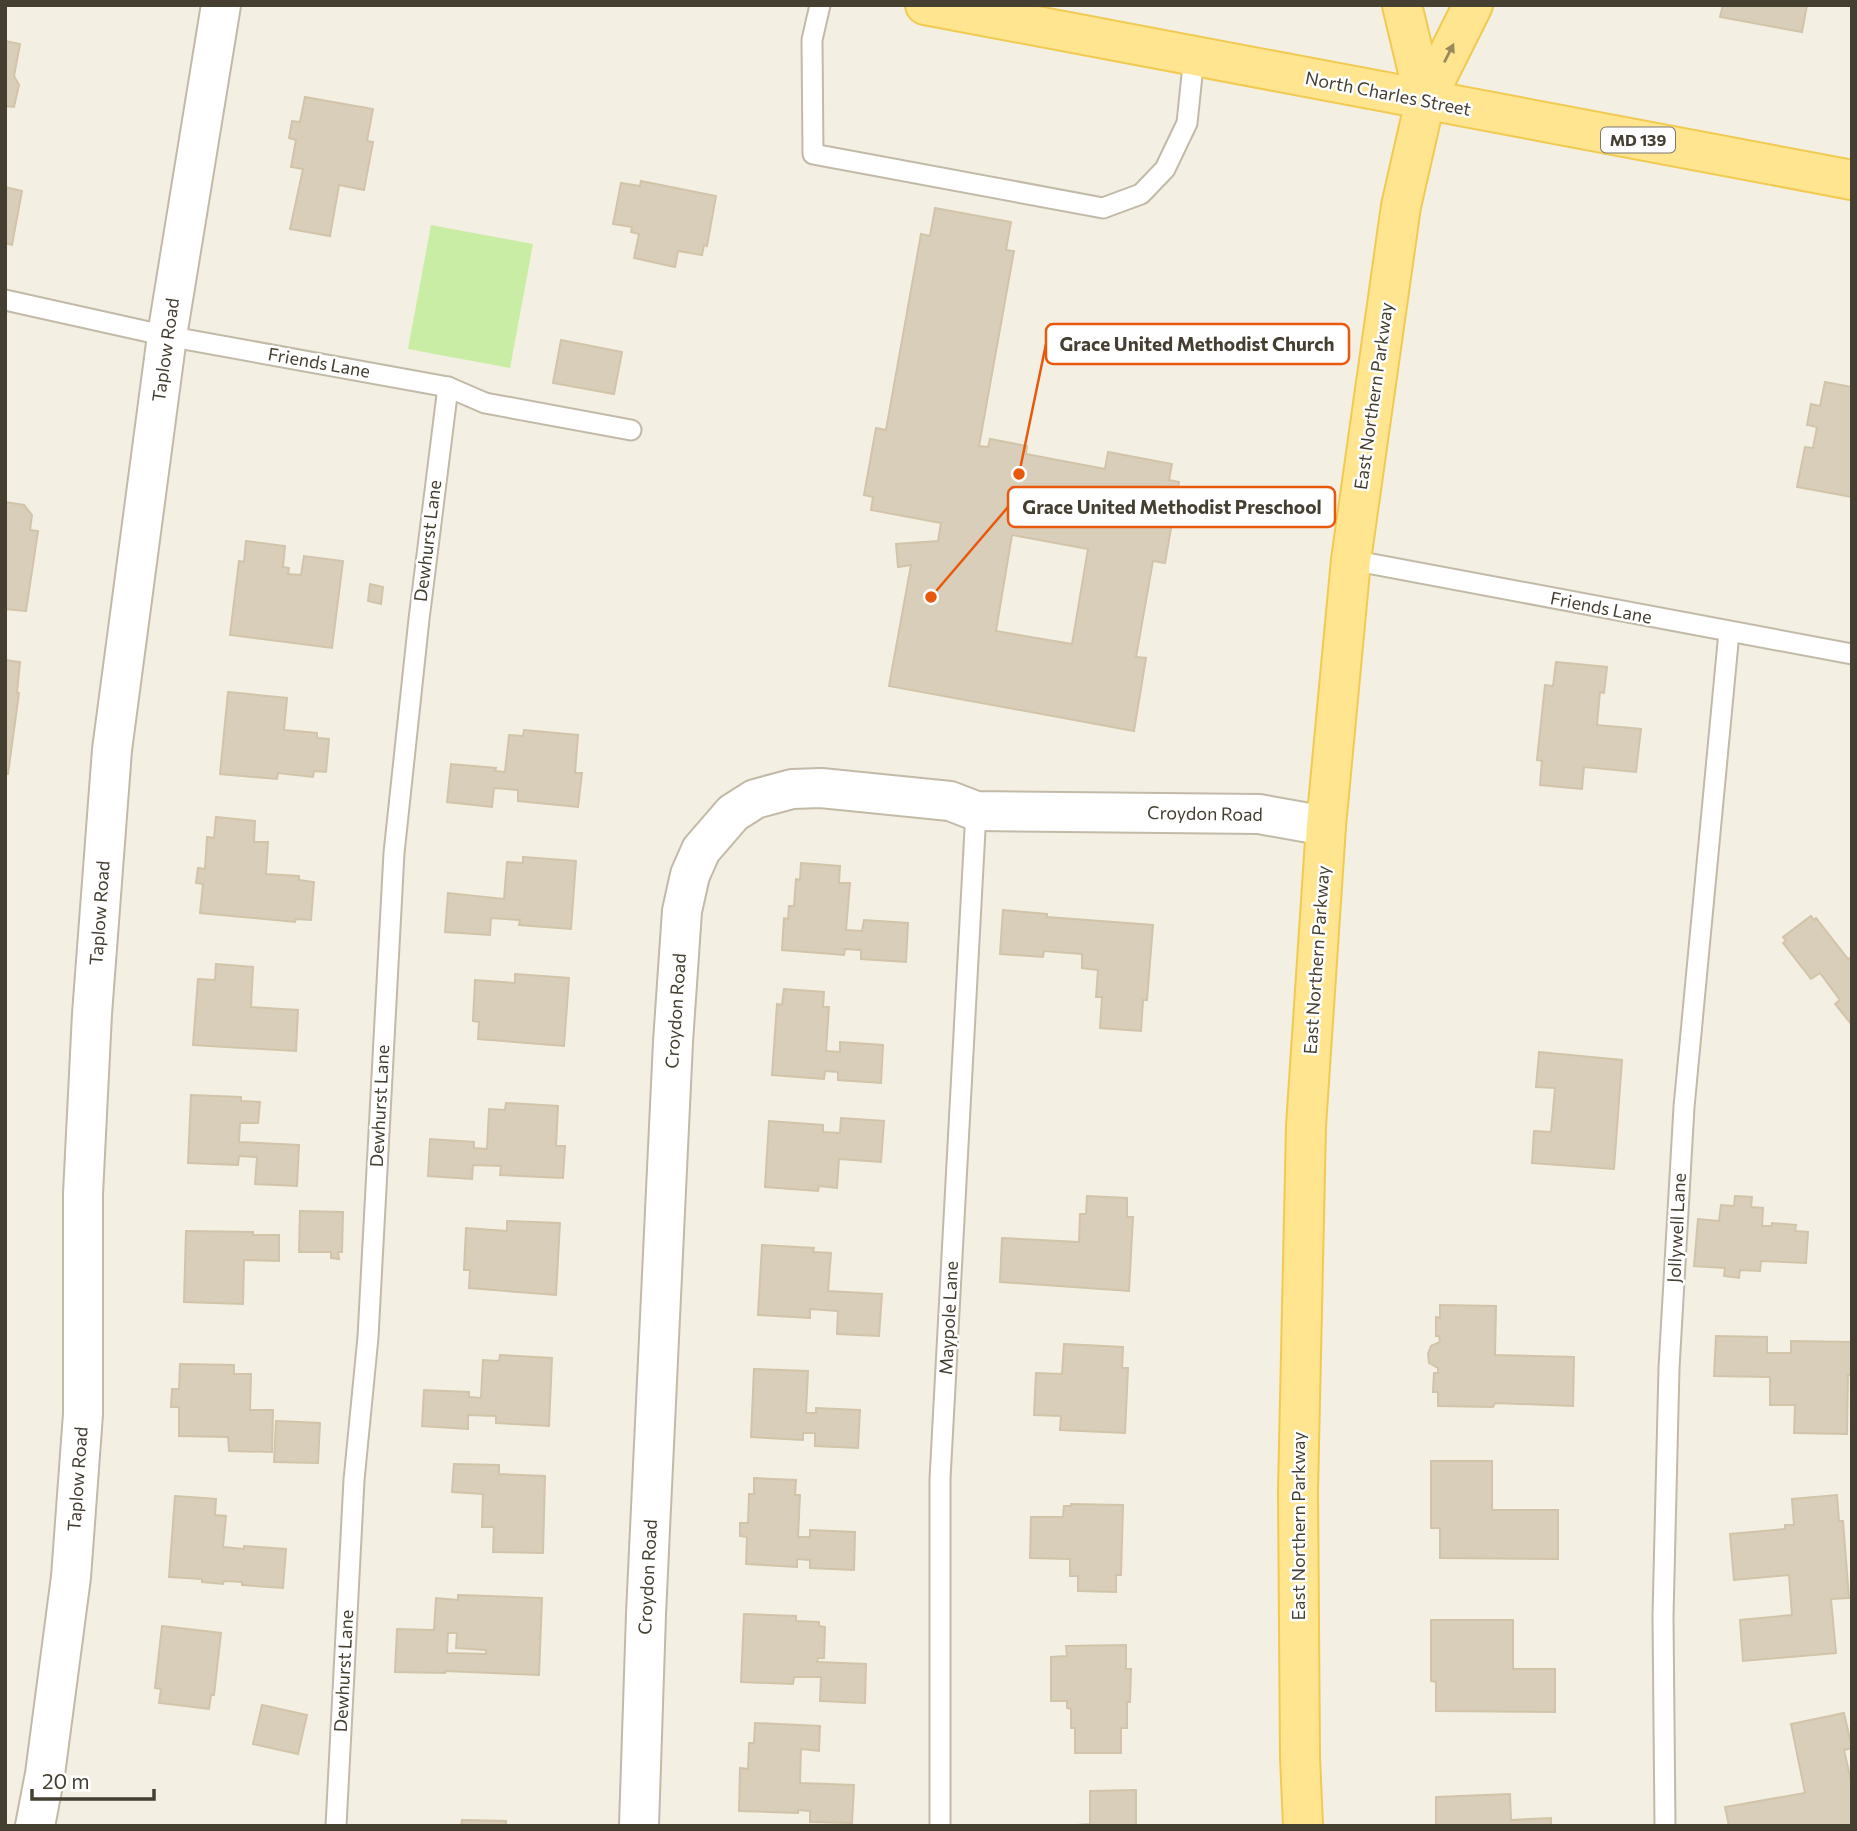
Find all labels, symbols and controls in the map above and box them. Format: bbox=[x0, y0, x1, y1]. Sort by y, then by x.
one-way arrow bbox=[1444, 43, 1455, 63]
street label: North Charles Street bbox=[1303, 66, 1473, 120]
road number: MD 139 bbox=[1601, 128, 1675, 152]
street label: Taplow Road bbox=[147, 296, 183, 403]
street label: East Northern Parkway bbox=[1349, 301, 1397, 491]
callout: Grace United Methodist Church bbox=[1046, 324, 1349, 364]
text: Grace United Methodist Church bbox=[1059, 332, 1335, 355]
street label: Friends Lane bbox=[266, 342, 372, 382]
street label: Dewhurst Lane bbox=[409, 479, 445, 603]
callout: Grace United Methodist Preschool bbox=[1008, 487, 1335, 527]
text: Grace United Methodist Preschool bbox=[1022, 495, 1322, 518]
street label: Friends Lane bbox=[1548, 586, 1654, 628]
street label: Croydon Road bbox=[1147, 801, 1263, 825]
street label: Taplow Road bbox=[84, 860, 114, 966]
street label: East Northern Parkway bbox=[1298, 865, 1334, 1055]
street label: Croydon Road bbox=[660, 952, 690, 1069]
street label: Dewhurst Lane bbox=[365, 1044, 393, 1168]
street label: Jollywell Lane bbox=[1662, 1172, 1690, 1284]
street label: Maypole Lane bbox=[934, 1260, 962, 1375]
street label: Taplow Road bbox=[62, 1426, 92, 1532]
street label: East Northern Parkway bbox=[1287, 1431, 1309, 1621]
street label: Croydon Road bbox=[633, 1519, 661, 1635]
street label: Dewhurst Lane bbox=[329, 1609, 357, 1733]
scale bar bbox=[32, 1758, 154, 1802]
text: 20 m bbox=[42, 1768, 90, 1793]

